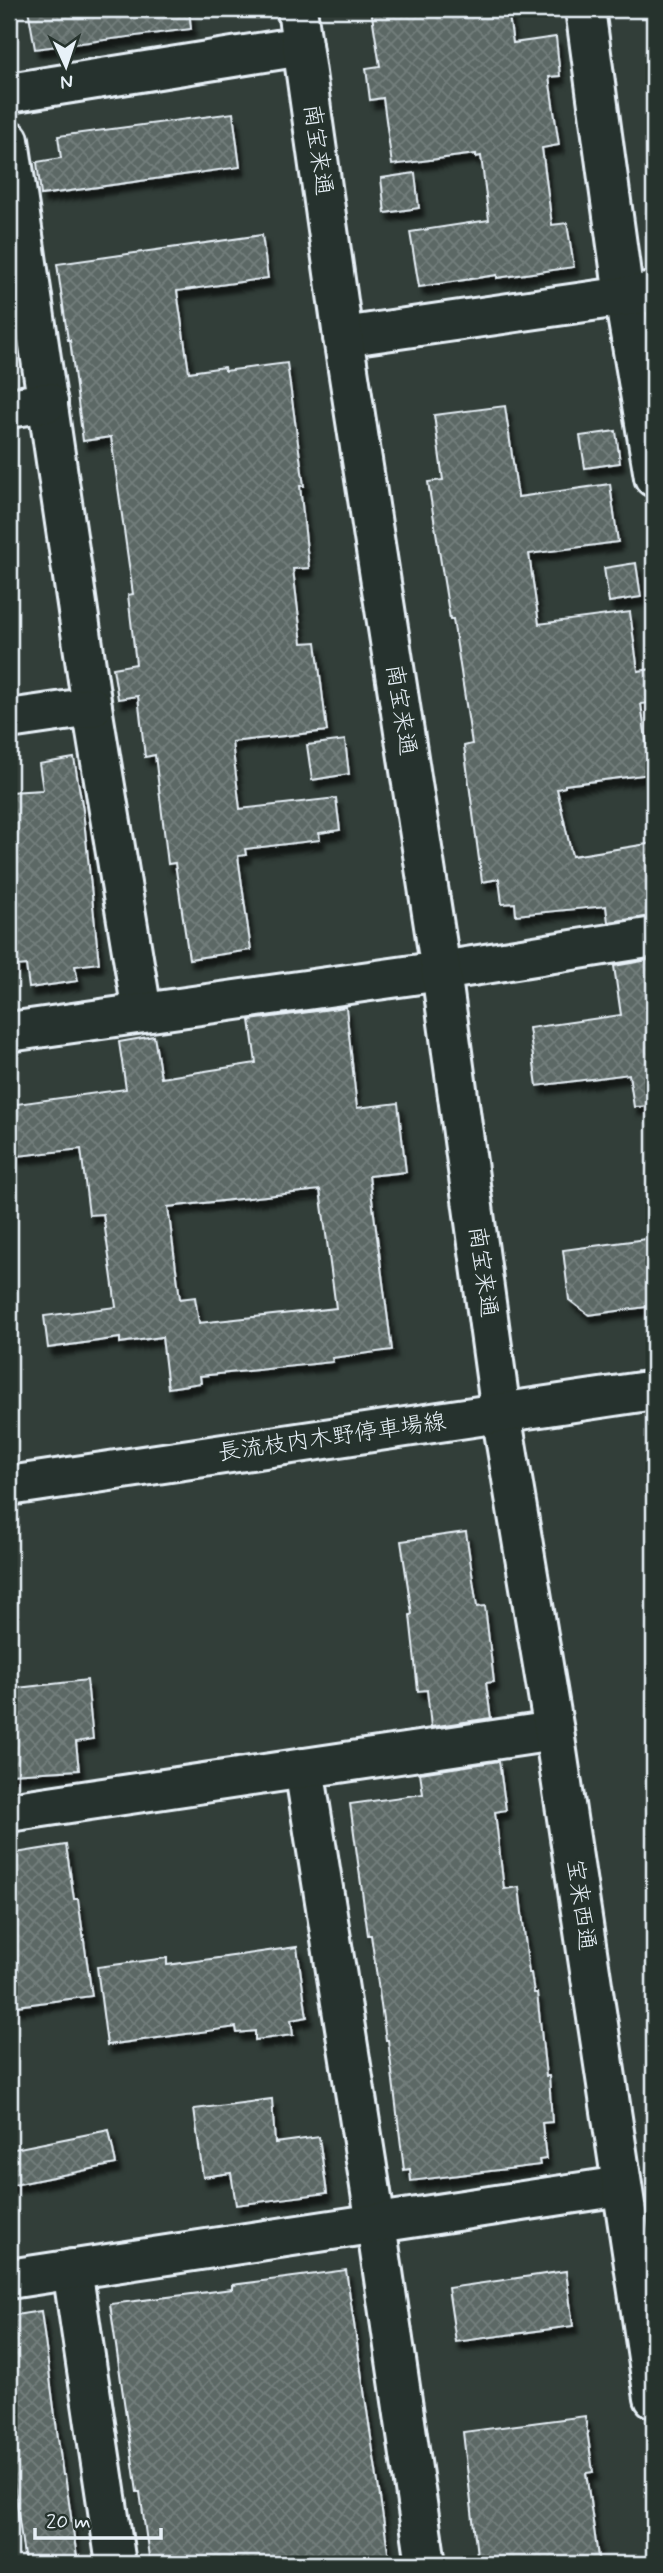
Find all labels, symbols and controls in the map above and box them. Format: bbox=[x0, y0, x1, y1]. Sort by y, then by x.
north arrow bbox=[32, 32, 102, 102]
text: N bbox=[60, 69, 74, 94]
street label: 南宝来通 bbox=[296, 102, 338, 198]
street label: 南宝来通 bbox=[378, 662, 422, 758]
street label: 南宝来通 bbox=[461, 1224, 503, 1320]
street label: 長流枝内木野停車場線 bbox=[216, 1407, 448, 1469]
street label: 宝来西通 bbox=[559, 1857, 601, 1953]
scale bar bbox=[35, 2496, 161, 2540]
text: 20 m bbox=[46, 2508, 91, 2536]

